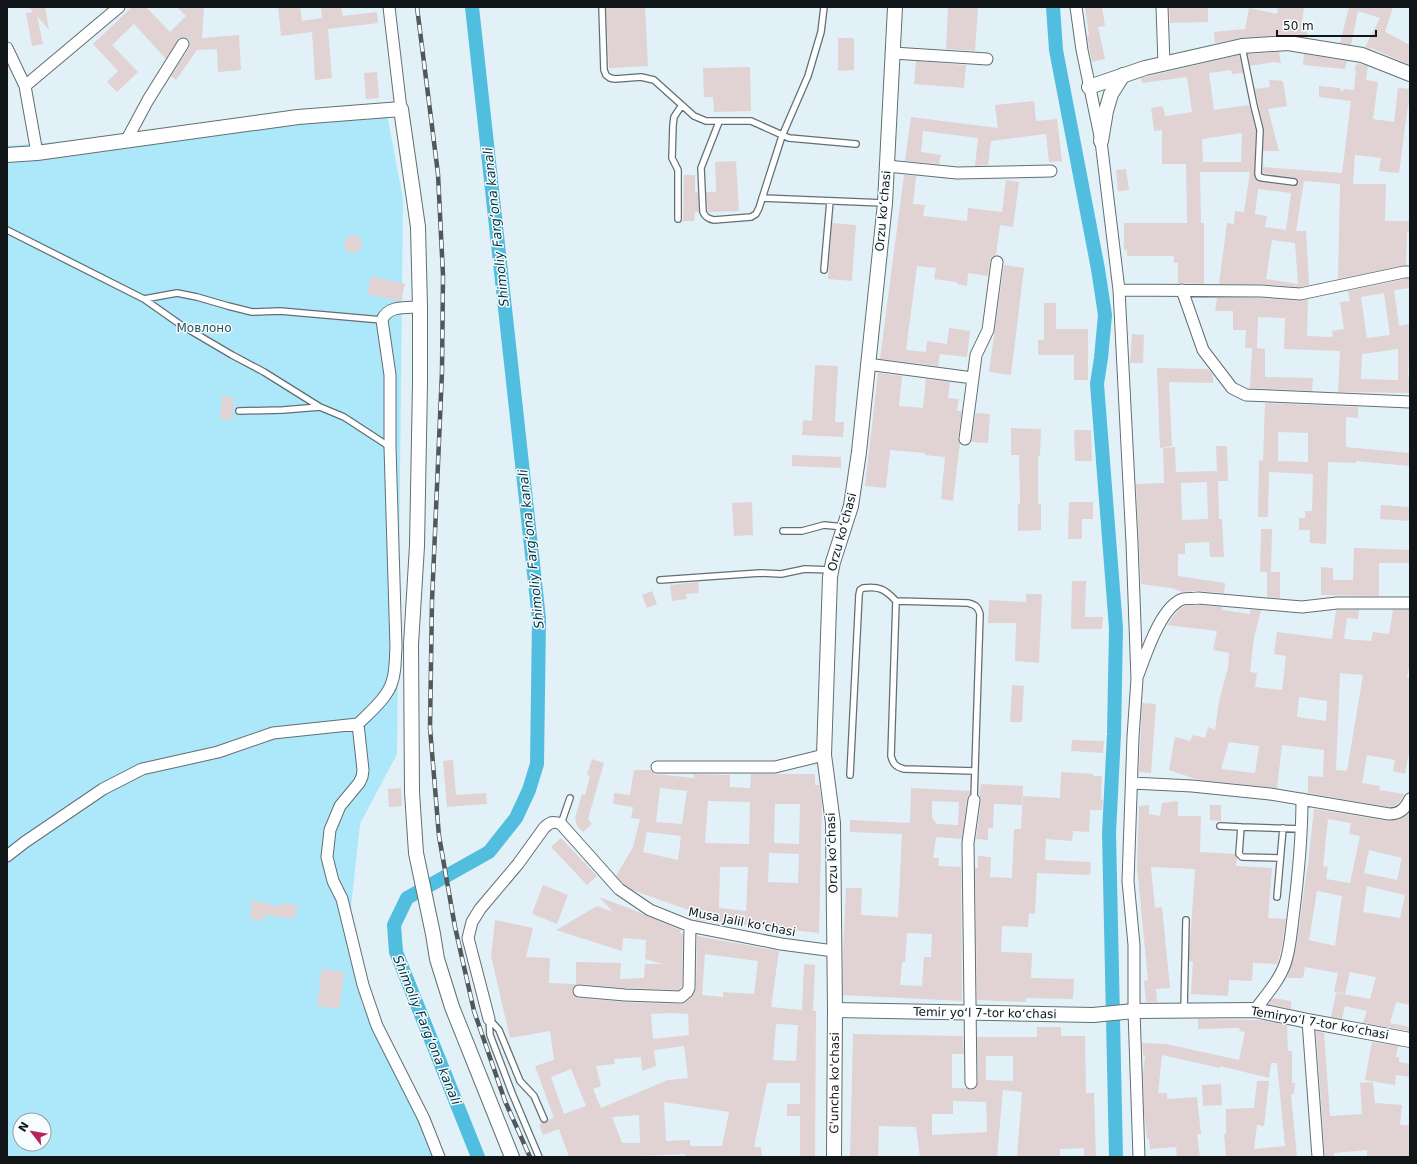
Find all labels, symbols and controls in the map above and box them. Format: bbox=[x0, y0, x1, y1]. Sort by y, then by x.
scale bar bbox=[1277, 12, 1376, 38]
text: 50 m bbox=[1283, 19, 1314, 33]
water label: Shimoliy Fargʻona kanali bbox=[480, 146, 512, 307]
street label: Orzu koʻchasi bbox=[873, 170, 893, 252]
park label: Мовлоно bbox=[177, 321, 231, 335]
water label: Shimoliy Fargʻona kanali bbox=[515, 468, 547, 629]
street label: Orzu koʻchasi bbox=[825, 491, 859, 573]
street label: Orzu koʻchasi bbox=[824, 812, 840, 894]
street label: Musa Jalil koʻchasi bbox=[687, 905, 797, 939]
water label: Shimoliy Fargʻona kanali bbox=[390, 953, 464, 1107]
street label: Temiryoʻl 7-tor koʻchasi bbox=[1249, 1004, 1390, 1042]
street label: Temir yoʻl 7-tor koʻchasi bbox=[912, 1005, 1057, 1021]
street label: G'uncha ko'chasi bbox=[827, 1032, 842, 1134]
north arrow bbox=[12, 1112, 52, 1152]
text: N bbox=[16, 1120, 32, 1134]

